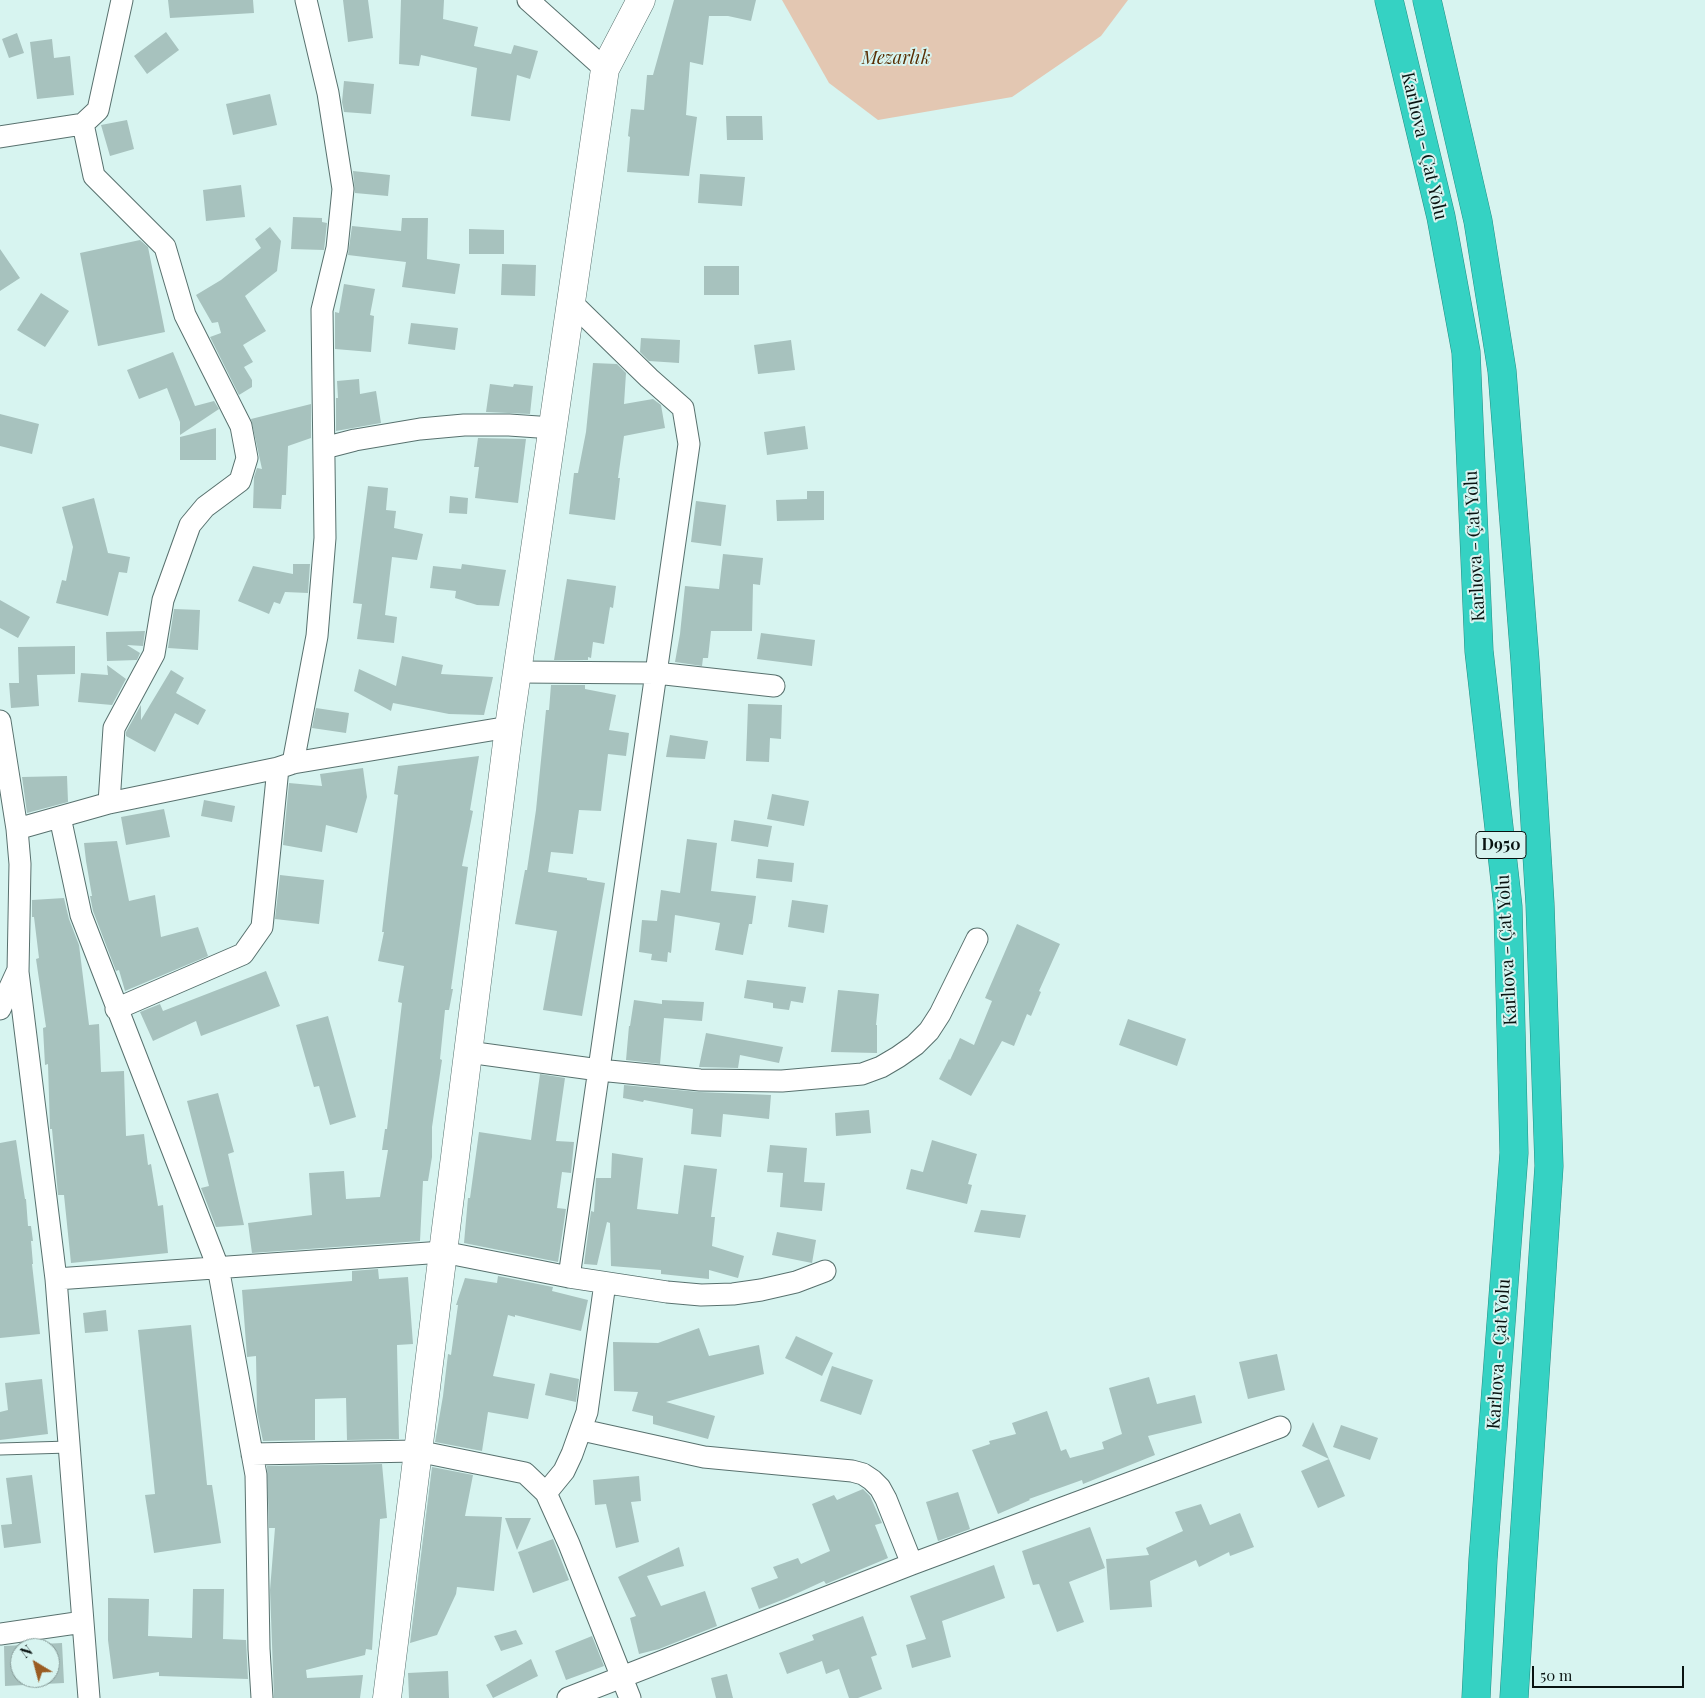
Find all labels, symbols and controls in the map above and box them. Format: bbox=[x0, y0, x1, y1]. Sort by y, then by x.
park label: Mezarlık bbox=[862, 47, 930, 69]
street label: Karlıova - Çat Yolu bbox=[1396, 70, 1452, 222]
street label: Karlıova - Çat Yolu bbox=[1460, 470, 1490, 622]
road number: D950 bbox=[1476, 832, 1526, 858]
street label: Karlıova - Çat Yolu bbox=[1492, 874, 1522, 1026]
street label: Karlıova - Çat Yolu bbox=[1483, 1278, 1515, 1430]
north arrow bbox=[10, 1638, 60, 1688]
text: N bbox=[17, 1641, 36, 1662]
scale bar bbox=[1535, 1656, 1688, 1688]
text: 50 m bbox=[1540, 1665, 1572, 1685]

